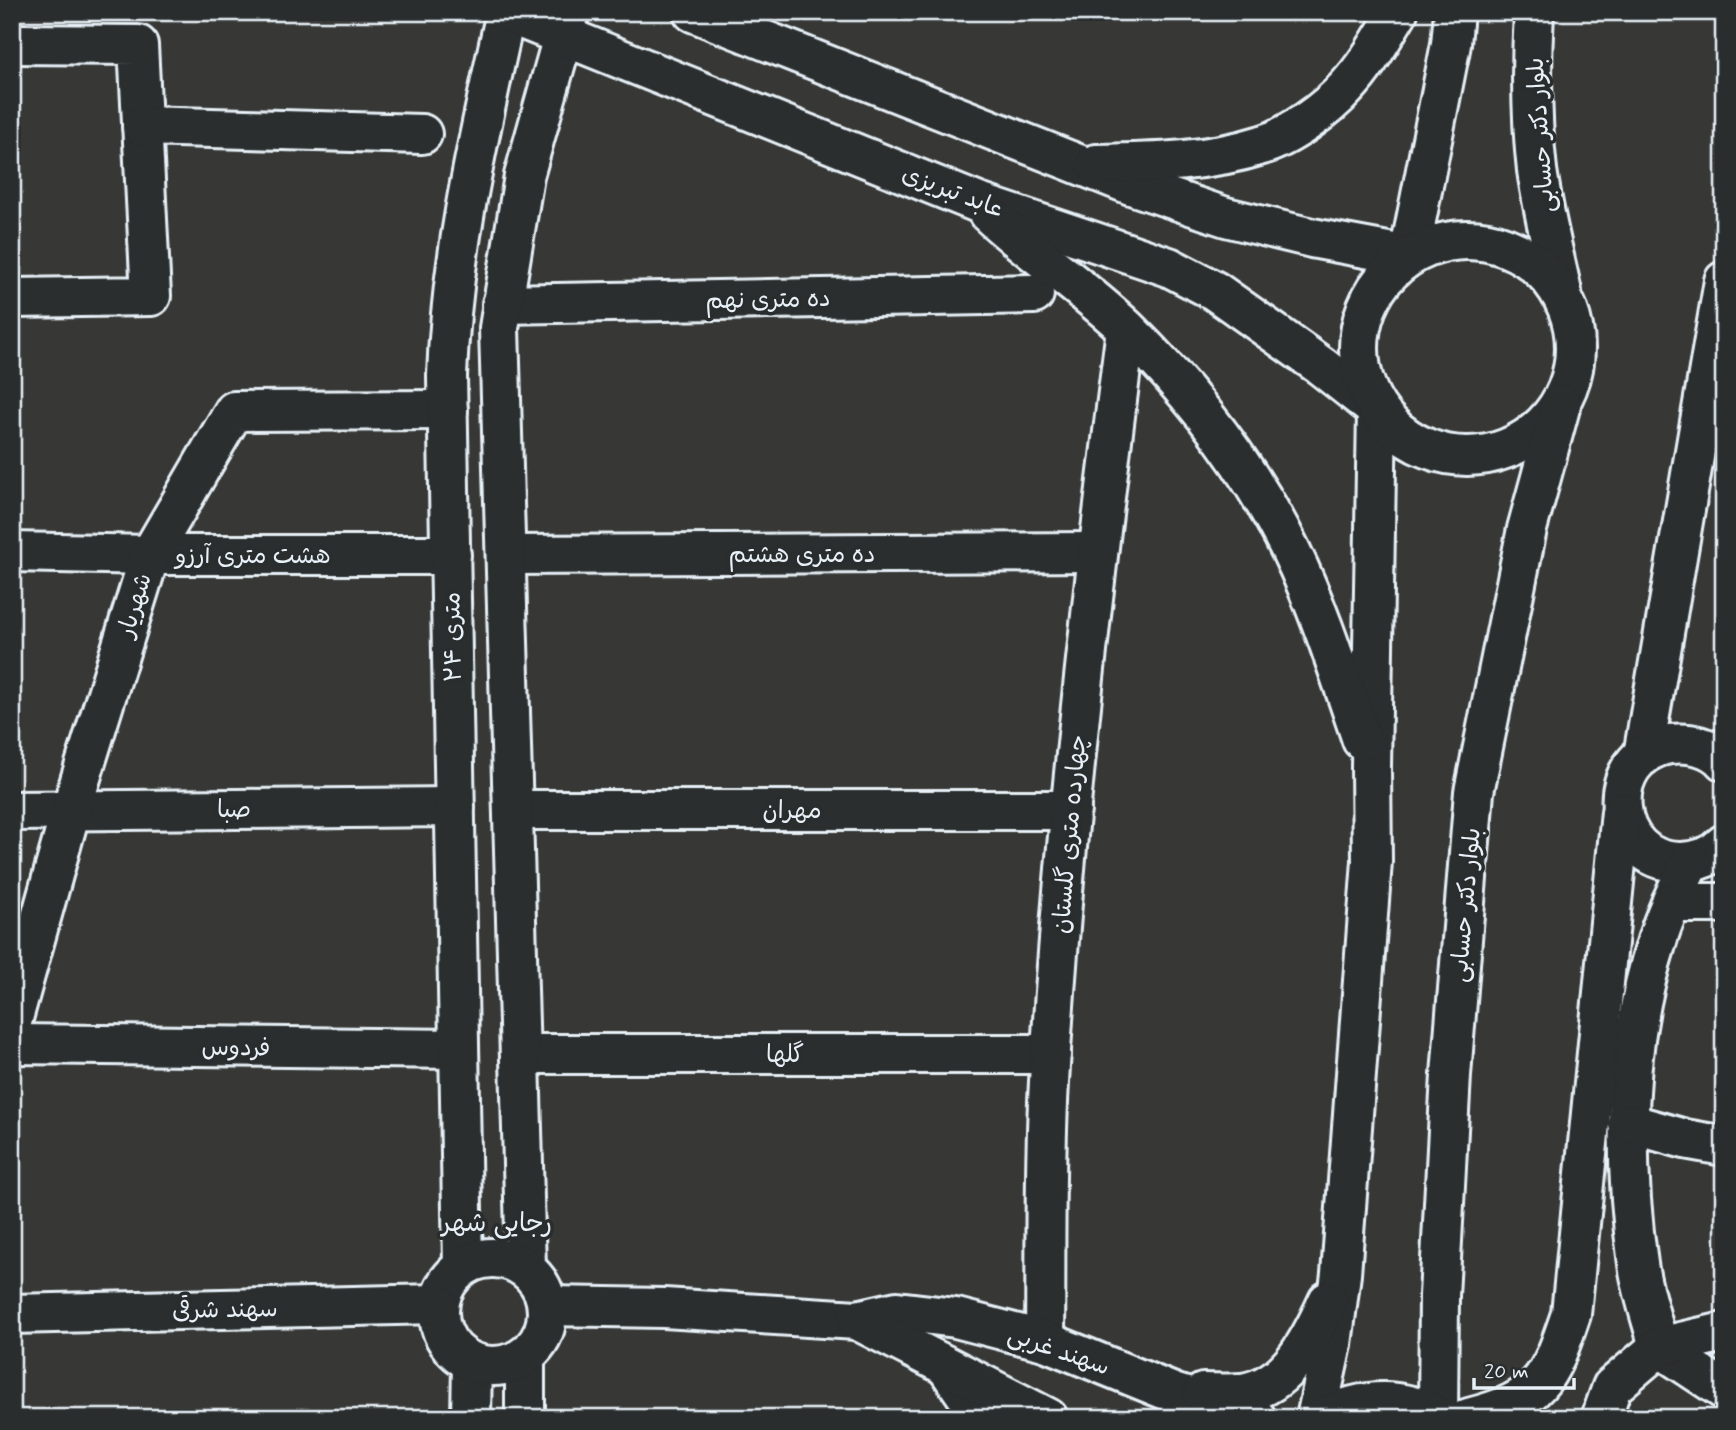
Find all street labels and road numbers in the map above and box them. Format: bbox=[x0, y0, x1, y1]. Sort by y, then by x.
street label: بلوار دکتر حسابی bbox=[1521, 56, 1562, 213]
street label: عابد تبریزی bbox=[897, 159, 1008, 226]
street label: ده متری نهم bbox=[705, 284, 831, 318]
street label: ده متری هشتم bbox=[729, 540, 875, 572]
street label: هشت متری آرزو bbox=[173, 541, 331, 572]
street label: شهریار bbox=[110, 570, 160, 643]
street label: ۲۴ متری bbox=[437, 592, 470, 682]
street label: چهارده متری گلستان bbox=[1046, 733, 1095, 935]
street label: صبا bbox=[217, 795, 251, 826]
street label: مهران bbox=[762, 796, 822, 827]
street label: بلوار دکتر حسابی bbox=[1444, 826, 1489, 984]
street label: فردوس bbox=[201, 1032, 271, 1065]
street label: گلها bbox=[766, 1040, 804, 1071]
street label: سهند شرقی bbox=[172, 1293, 278, 1327]
street label: سهند غربی bbox=[1003, 1320, 1114, 1383]

